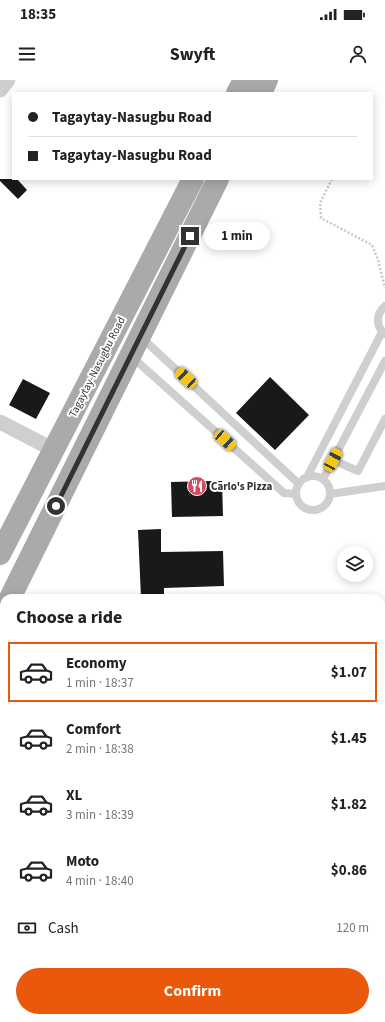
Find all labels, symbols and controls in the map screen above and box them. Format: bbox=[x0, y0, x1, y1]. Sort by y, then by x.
text: 18:35 bbox=[20, 4, 56, 25]
text: Swyft bbox=[170, 42, 215, 67]
icon: menu bbox=[16, 43, 38, 65]
icon: person bbox=[347, 43, 369, 65]
text: Tagaytay-Nasugbu Road bbox=[52, 107, 212, 128]
text: Tagaytay-Nasugbu Road bbox=[52, 145, 212, 166]
callout: 1 min bbox=[204, 222, 270, 250]
route end bbox=[181, 227, 199, 245]
text: 1 min bbox=[221, 227, 253, 245]
street label: Tagaytay-Nasugbu Road bbox=[65, 314, 129, 420]
car bbox=[173, 365, 199, 391]
car bbox=[212, 428, 238, 452]
car bbox=[322, 447, 344, 473]
restaurant icon: Carlo's Pizza bbox=[186, 475, 208, 497]
place label: Carlo's Pizza bbox=[211, 479, 272, 494]
route start bbox=[47, 497, 65, 515]
map controls bbox=[337, 546, 373, 582]
button: layers bbox=[337, 546, 373, 582]
text: Choose a ride bbox=[16, 605, 122, 630]
text: Economy bbox=[66, 653, 127, 674]
icon: car bbox=[18, 654, 54, 690]
text: $1.07 bbox=[331, 662, 367, 683]
text: 1 min · 18:37 bbox=[66, 674, 134, 692]
text: Comfort bbox=[66, 719, 121, 740]
icon: car bbox=[18, 720, 54, 756]
text: $1.45 bbox=[331, 728, 367, 749]
text: 2 min · 18:38 bbox=[66, 740, 134, 758]
text: XL bbox=[66, 785, 82, 806]
icon: car bbox=[18, 786, 54, 822]
text: $1.82 bbox=[331, 794, 367, 815]
text: 3 min · 18:39 bbox=[66, 806, 134, 824]
text: Moto bbox=[66, 851, 99, 872]
icon: car bbox=[18, 852, 54, 888]
text: $0.86 bbox=[331, 860, 367, 881]
text: 4 min · 18:40 bbox=[66, 872, 134, 890]
icon: cash bbox=[16, 917, 38, 939]
text: Cash bbox=[48, 918, 79, 939]
text: 120 m bbox=[336, 919, 369, 937]
button: Confirm bbox=[16, 968, 369, 1014]

